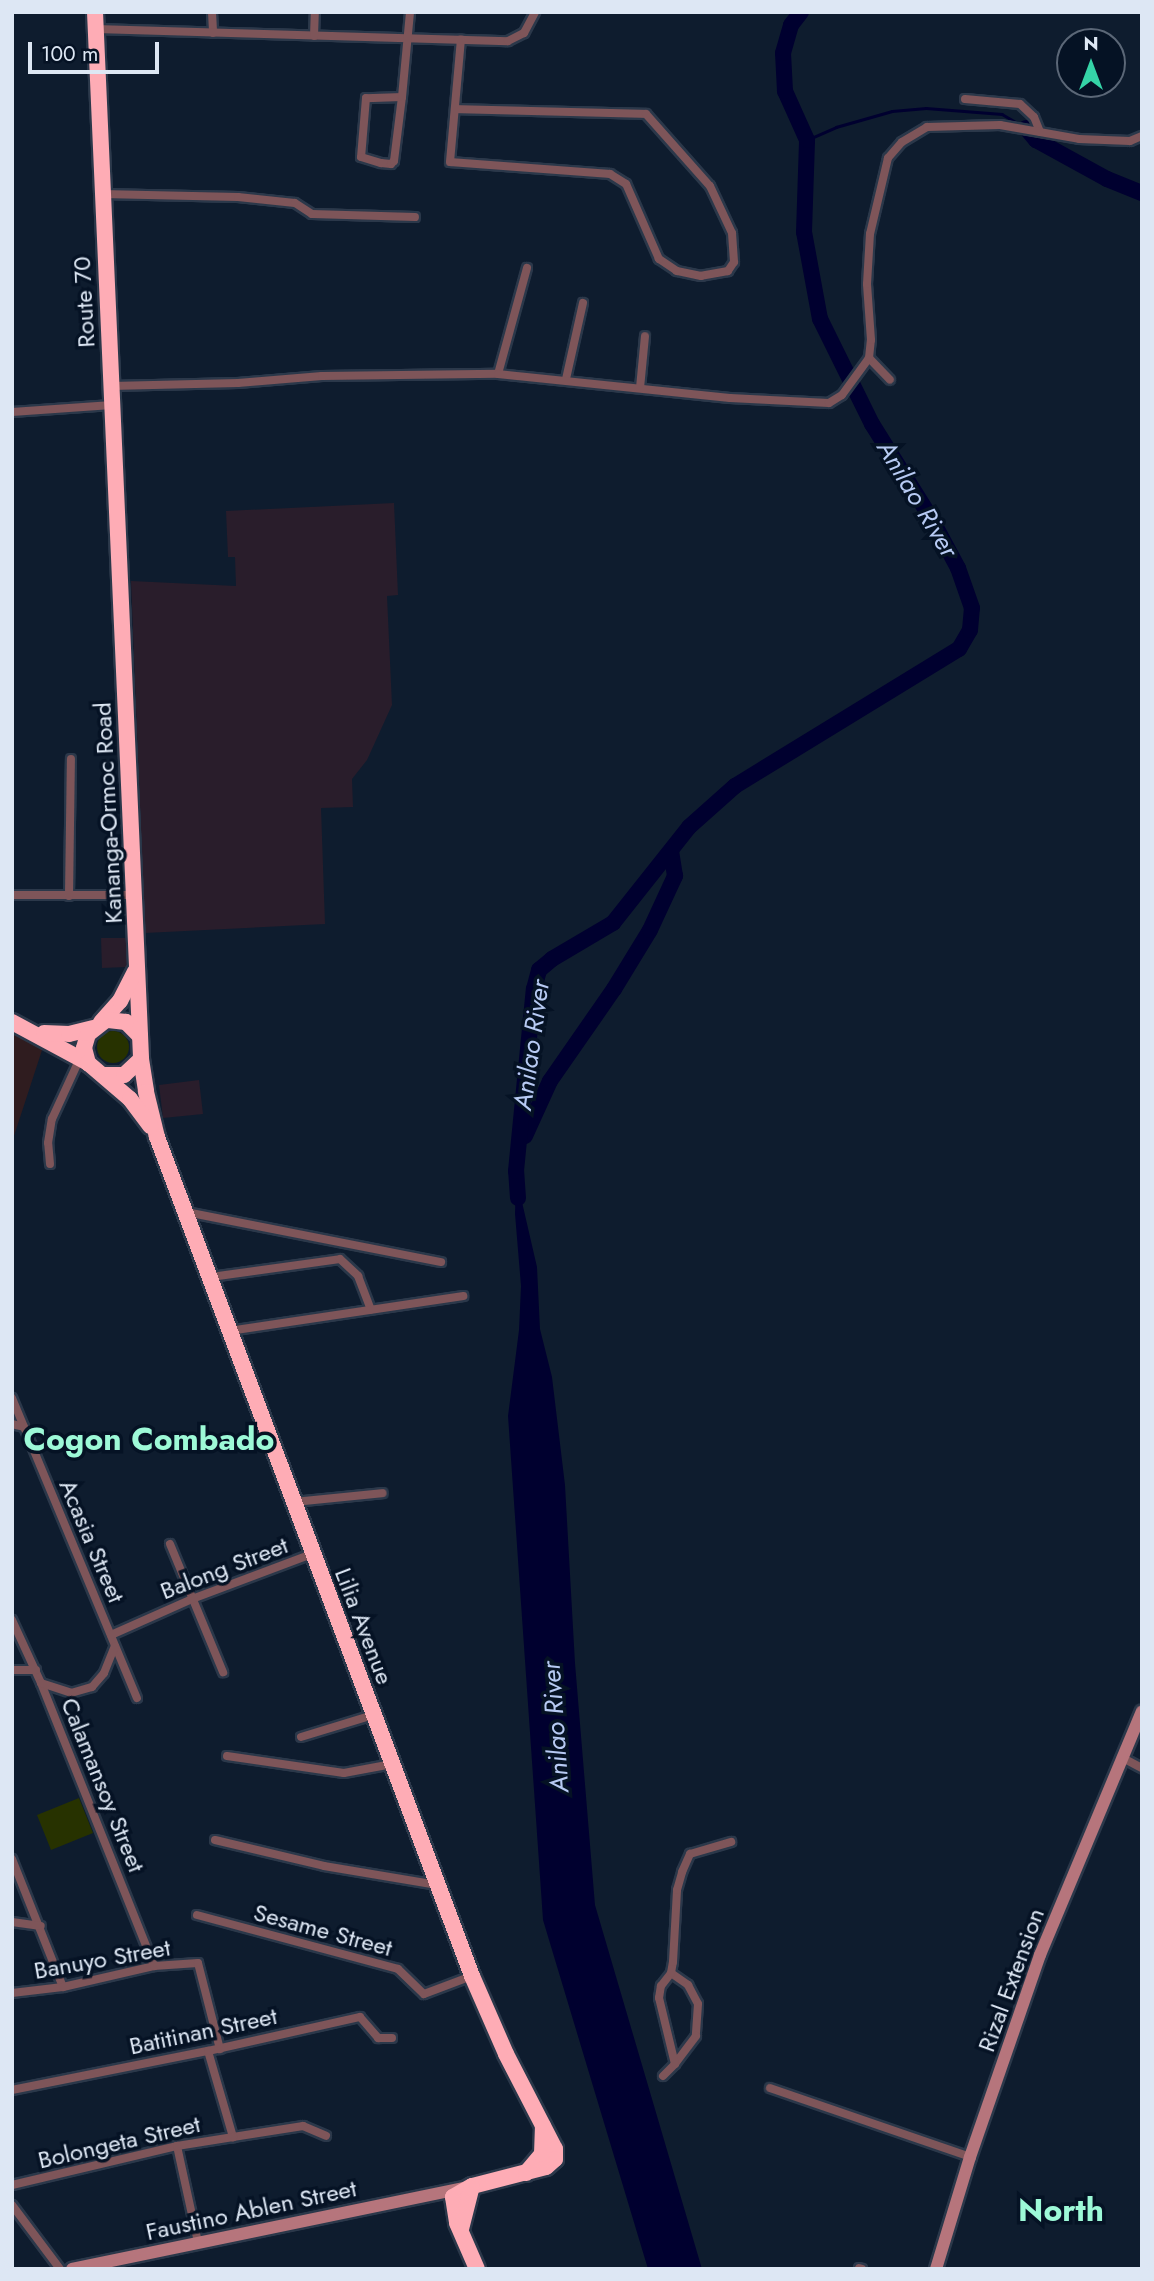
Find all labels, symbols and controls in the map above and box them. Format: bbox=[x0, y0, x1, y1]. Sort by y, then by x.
scale bar bbox=[32, 28, 163, 72]
north arrow bbox=[1056, 28, 1126, 98]
text: N bbox=[1083, 30, 1099, 57]
text: 100 m bbox=[41, 39, 98, 69]
street label: Route 70 bbox=[67, 256, 101, 348]
water label: Anilao River bbox=[870, 435, 964, 563]
street label: Kananga-Ormoc Road bbox=[88, 702, 128, 924]
water label: Anilao River bbox=[507, 978, 557, 1112]
district label: Cogon Combado bbox=[24, 1420, 274, 1458]
street label: Acasia Street bbox=[53, 1475, 131, 1607]
street label: Balong Street bbox=[156, 1530, 292, 1606]
street label: Lilia Avenue bbox=[329, 1564, 399, 1688]
water label: Anilao River bbox=[536, 1660, 576, 1794]
street label: Calamansoy Street bbox=[55, 1694, 151, 1876]
street label: Sesame Street bbox=[251, 1898, 395, 1962]
street label: Rizal Extension bbox=[972, 1904, 1050, 2056]
street label: Banuyo Street bbox=[32, 1933, 172, 1985]
street label: Batitinan Street bbox=[127, 2001, 279, 2061]
street label: Bolongeta Street bbox=[35, 2109, 203, 2175]
street label: Faustino Ablen Street bbox=[143, 2174, 359, 2246]
district label: North bbox=[1018, 2191, 1104, 2229]

